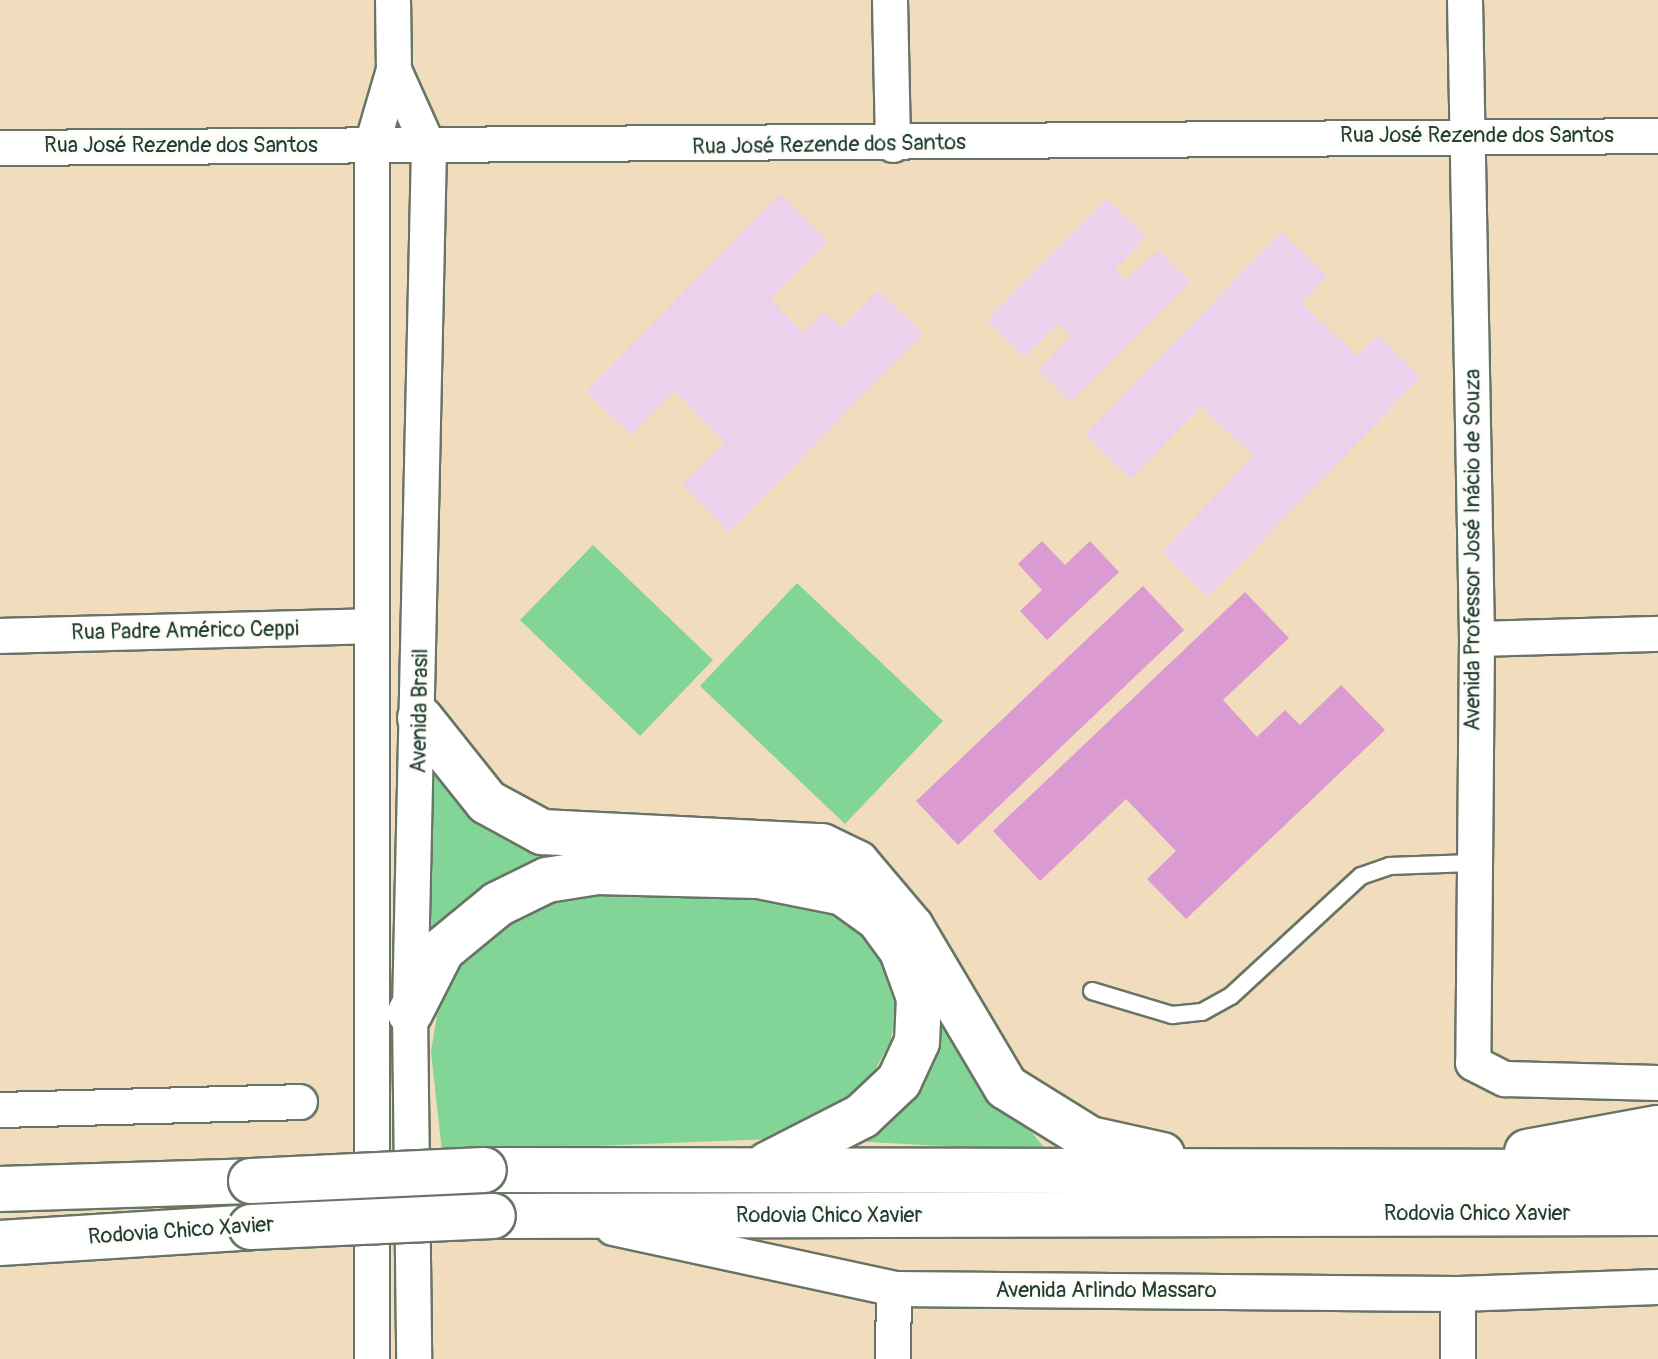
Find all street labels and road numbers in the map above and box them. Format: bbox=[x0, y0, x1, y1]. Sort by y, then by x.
street label: Rua José Rezende dos Santos bbox=[1340, 123, 1614, 149]
street label: Rua José Rezende dos Santos bbox=[692, 129, 966, 161]
street label: Rua José Rezende dos Santos bbox=[44, 133, 318, 159]
street label: Avenida Professor José Inácio de Souza bbox=[1460, 369, 1486, 731]
street label: Rua Padre Américo Ceppi bbox=[71, 616, 299, 646]
street label: Avenida Brasil bbox=[406, 648, 434, 774]
street label: Rodovia Chico Xavier bbox=[1384, 1201, 1570, 1227]
street label: Rodovia Chico Xavier bbox=[736, 1203, 922, 1229]
street label: Rodovia Chico Xavier bbox=[87, 1211, 275, 1251]
street label: Avenida Arlindo Massaro bbox=[995, 1278, 1217, 1304]

